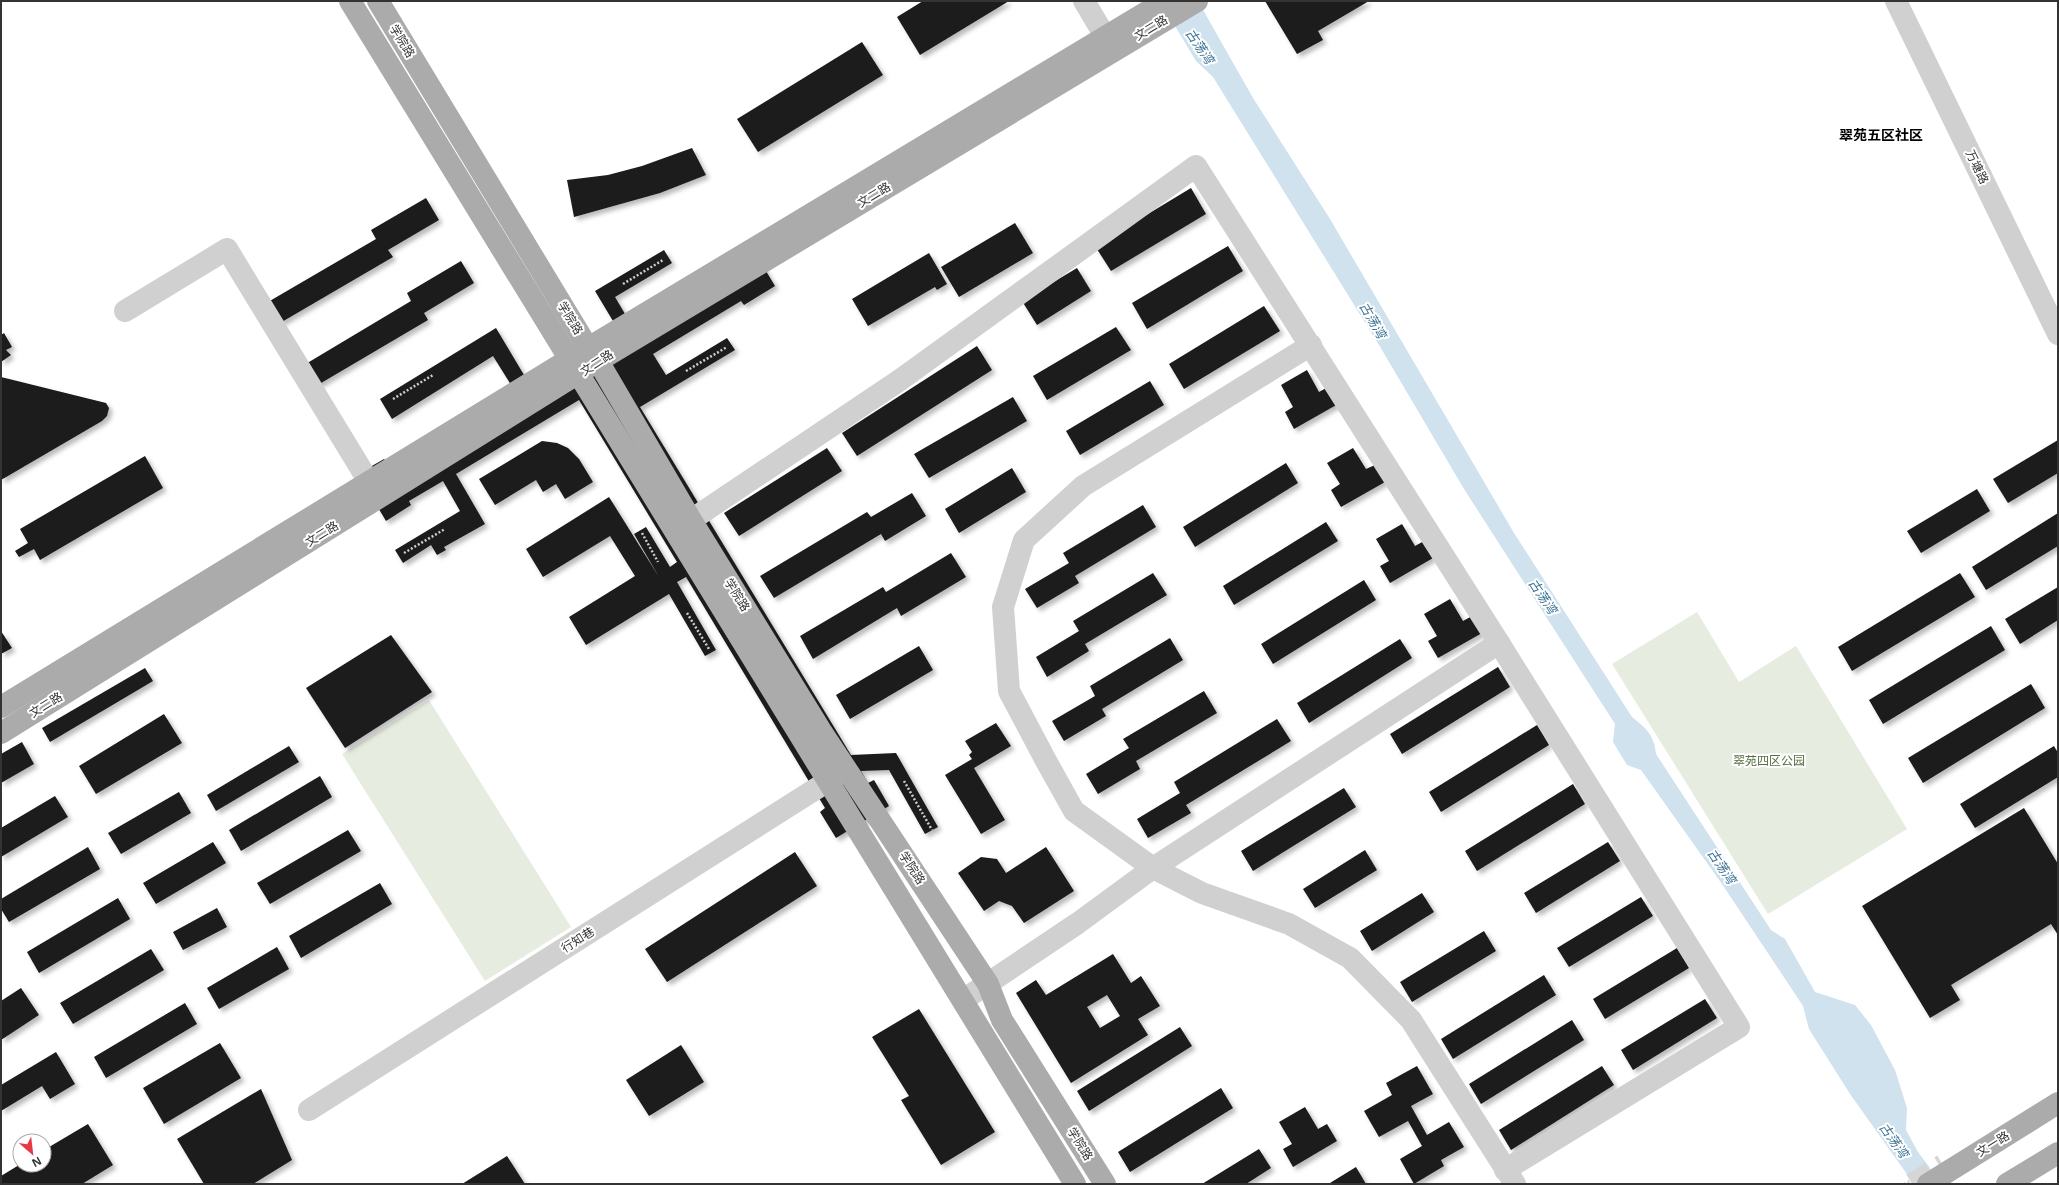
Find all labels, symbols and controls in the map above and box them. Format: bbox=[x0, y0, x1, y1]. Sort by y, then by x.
street label: 文二路 bbox=[1131, 11, 1171, 44]
street label: 学院路 bbox=[386, 21, 419, 61]
water label: 古荡湾 bbox=[1182, 25, 1219, 69]
district label: 翠苑五区社区 bbox=[1839, 125, 1923, 144]
street label: 万塘路 bbox=[1962, 147, 1993, 187]
street label: 文二路 bbox=[854, 178, 894, 211]
street label: 学院路 bbox=[554, 298, 587, 338]
water label: 古荡湾 bbox=[1355, 299, 1392, 343]
street label: 文二路 bbox=[577, 346, 616, 380]
street label: 文二路 bbox=[302, 517, 342, 550]
street label: 学院路 bbox=[721, 575, 754, 615]
water label: 古荡湾 bbox=[1525, 575, 1562, 619]
street label: 文二路 bbox=[26, 688, 66, 721]
park label: 翠苑四区公园 bbox=[1733, 752, 1805, 769]
water label: 古荡湾 bbox=[1704, 845, 1741, 889]
street label: 学院路 bbox=[895, 848, 929, 887]
street label: 行知巷 bbox=[558, 923, 598, 956]
water label: 古荡湾 bbox=[1875, 1119, 1914, 1163]
street label: 学院路 bbox=[1064, 1124, 1097, 1164]
street label: 文一路 bbox=[1973, 1127, 2013, 1160]
north arrow bbox=[12, 1133, 52, 1173]
text: N bbox=[29, 1154, 44, 1171]

